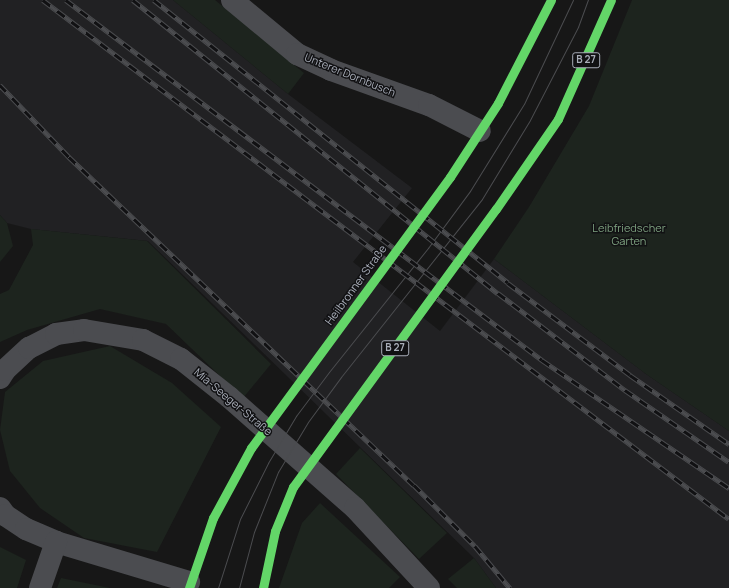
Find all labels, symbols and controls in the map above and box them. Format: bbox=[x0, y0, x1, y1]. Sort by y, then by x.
street label: Unterer Dornbusch bbox=[302, 51, 398, 99]
road number: B 27 bbox=[572, 52, 600, 68]
park label: Leibfriedscher Garten bbox=[592, 222, 666, 248]
street label: Heilbronner Straße bbox=[323, 242, 389, 328]
road number: B 27 bbox=[381, 340, 409, 356]
street label: Mia-Seeger-Straße bbox=[191, 366, 275, 438]

